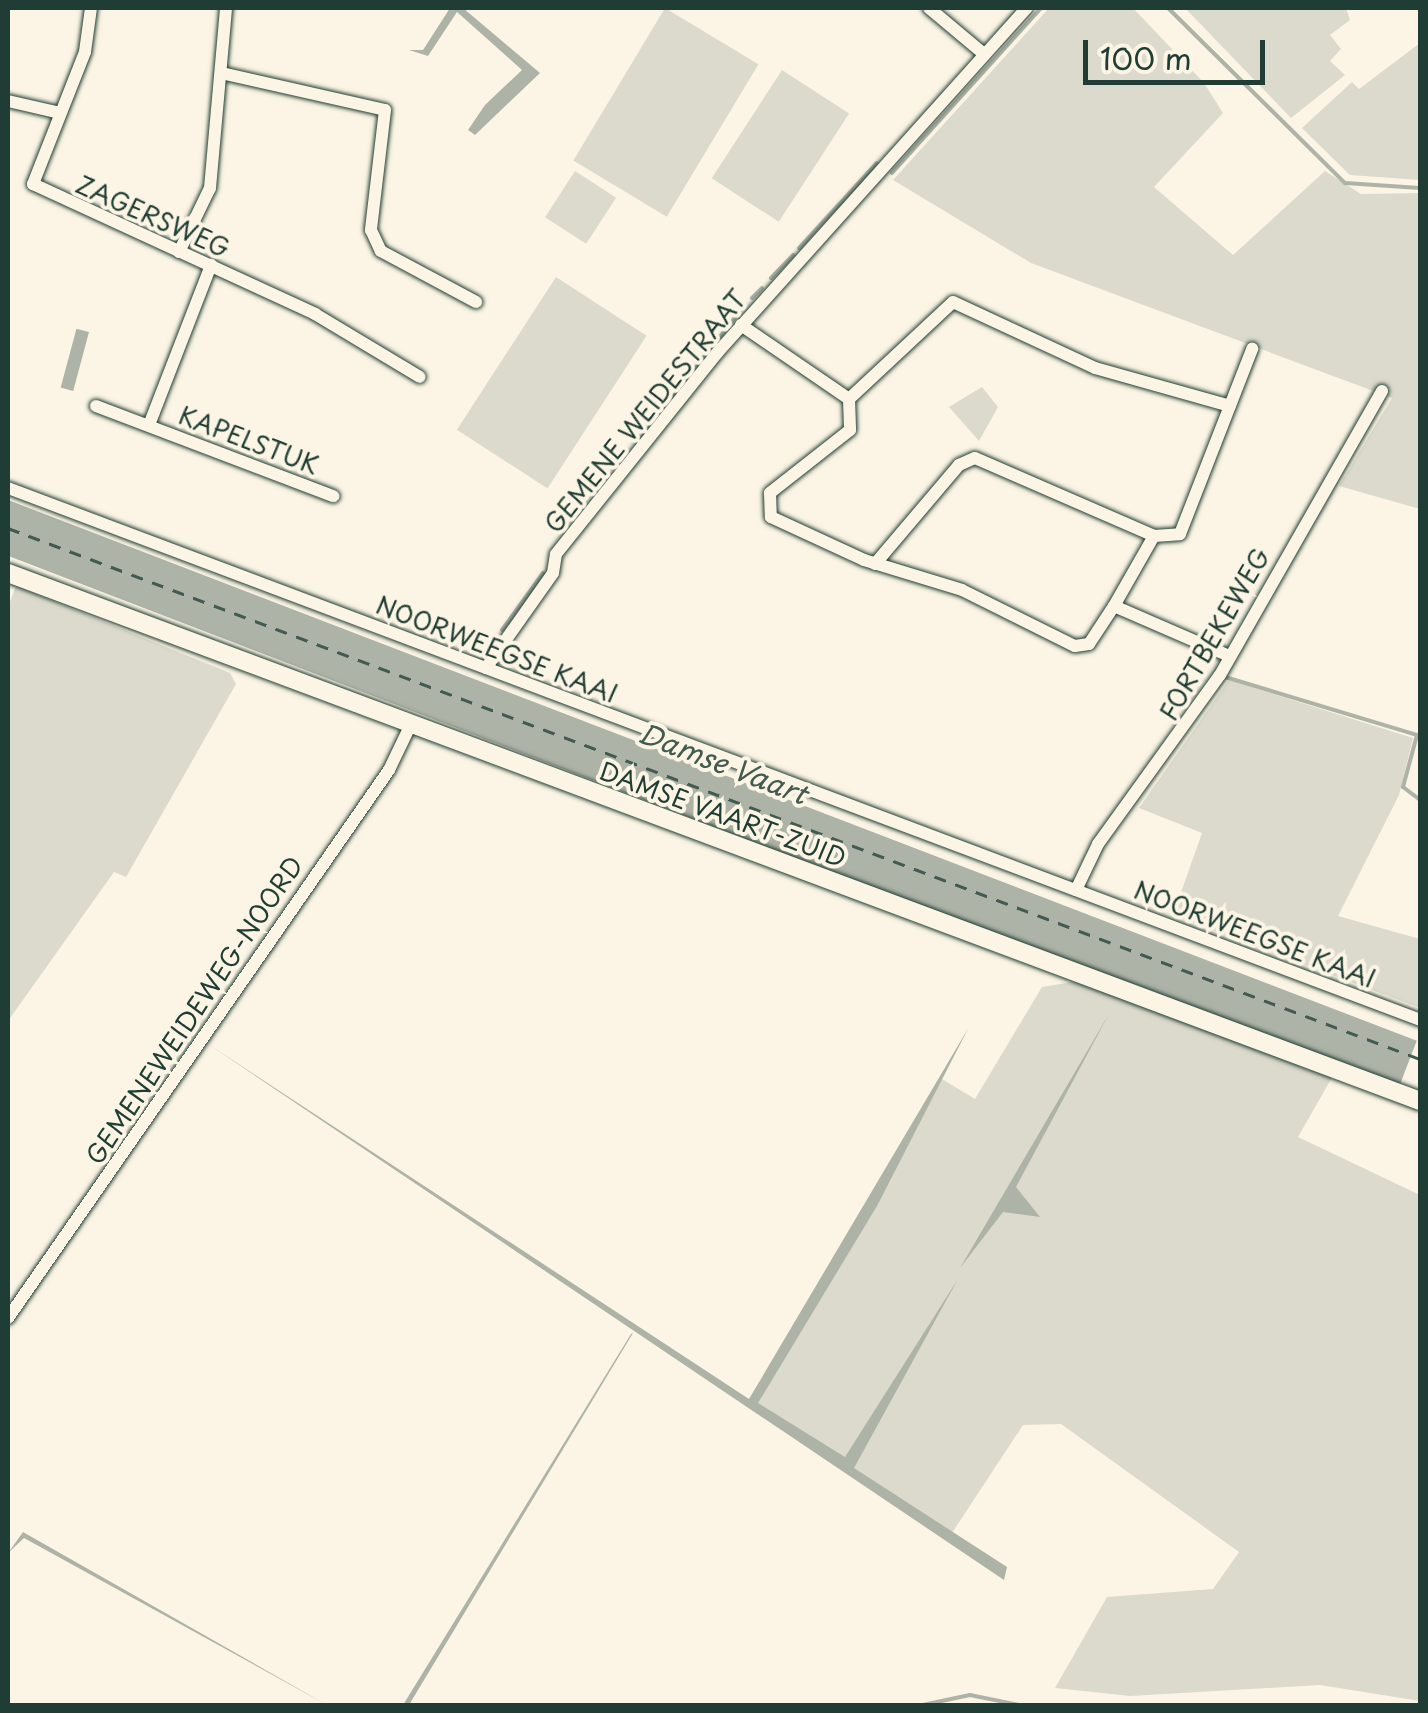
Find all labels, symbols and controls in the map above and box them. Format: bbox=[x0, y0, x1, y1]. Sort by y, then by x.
scale bar bbox=[1088, 20, 1270, 82]
text: 100 m bbox=[1100, 35, 1192, 80]
street label: ZAGERSWEG bbox=[72, 169, 234, 263]
street label: GEMENE WEIDESTRAAT bbox=[537, 283, 753, 539]
street label: KAPELSTUK bbox=[175, 400, 323, 480]
street label: FORTBEKEWEG bbox=[1153, 543, 1275, 725]
street label: NOORWEEGSE KAAI bbox=[372, 589, 622, 709]
water label: Damse Vaart bbox=[633, 715, 813, 811]
street label: DAMSE VAART-ZUID bbox=[594, 755, 852, 873]
street label: GEMENEWEIDEWEG-NOORD bbox=[79, 850, 309, 1170]
street label: NOORWEEGSE KAAI bbox=[1130, 874, 1380, 994]

